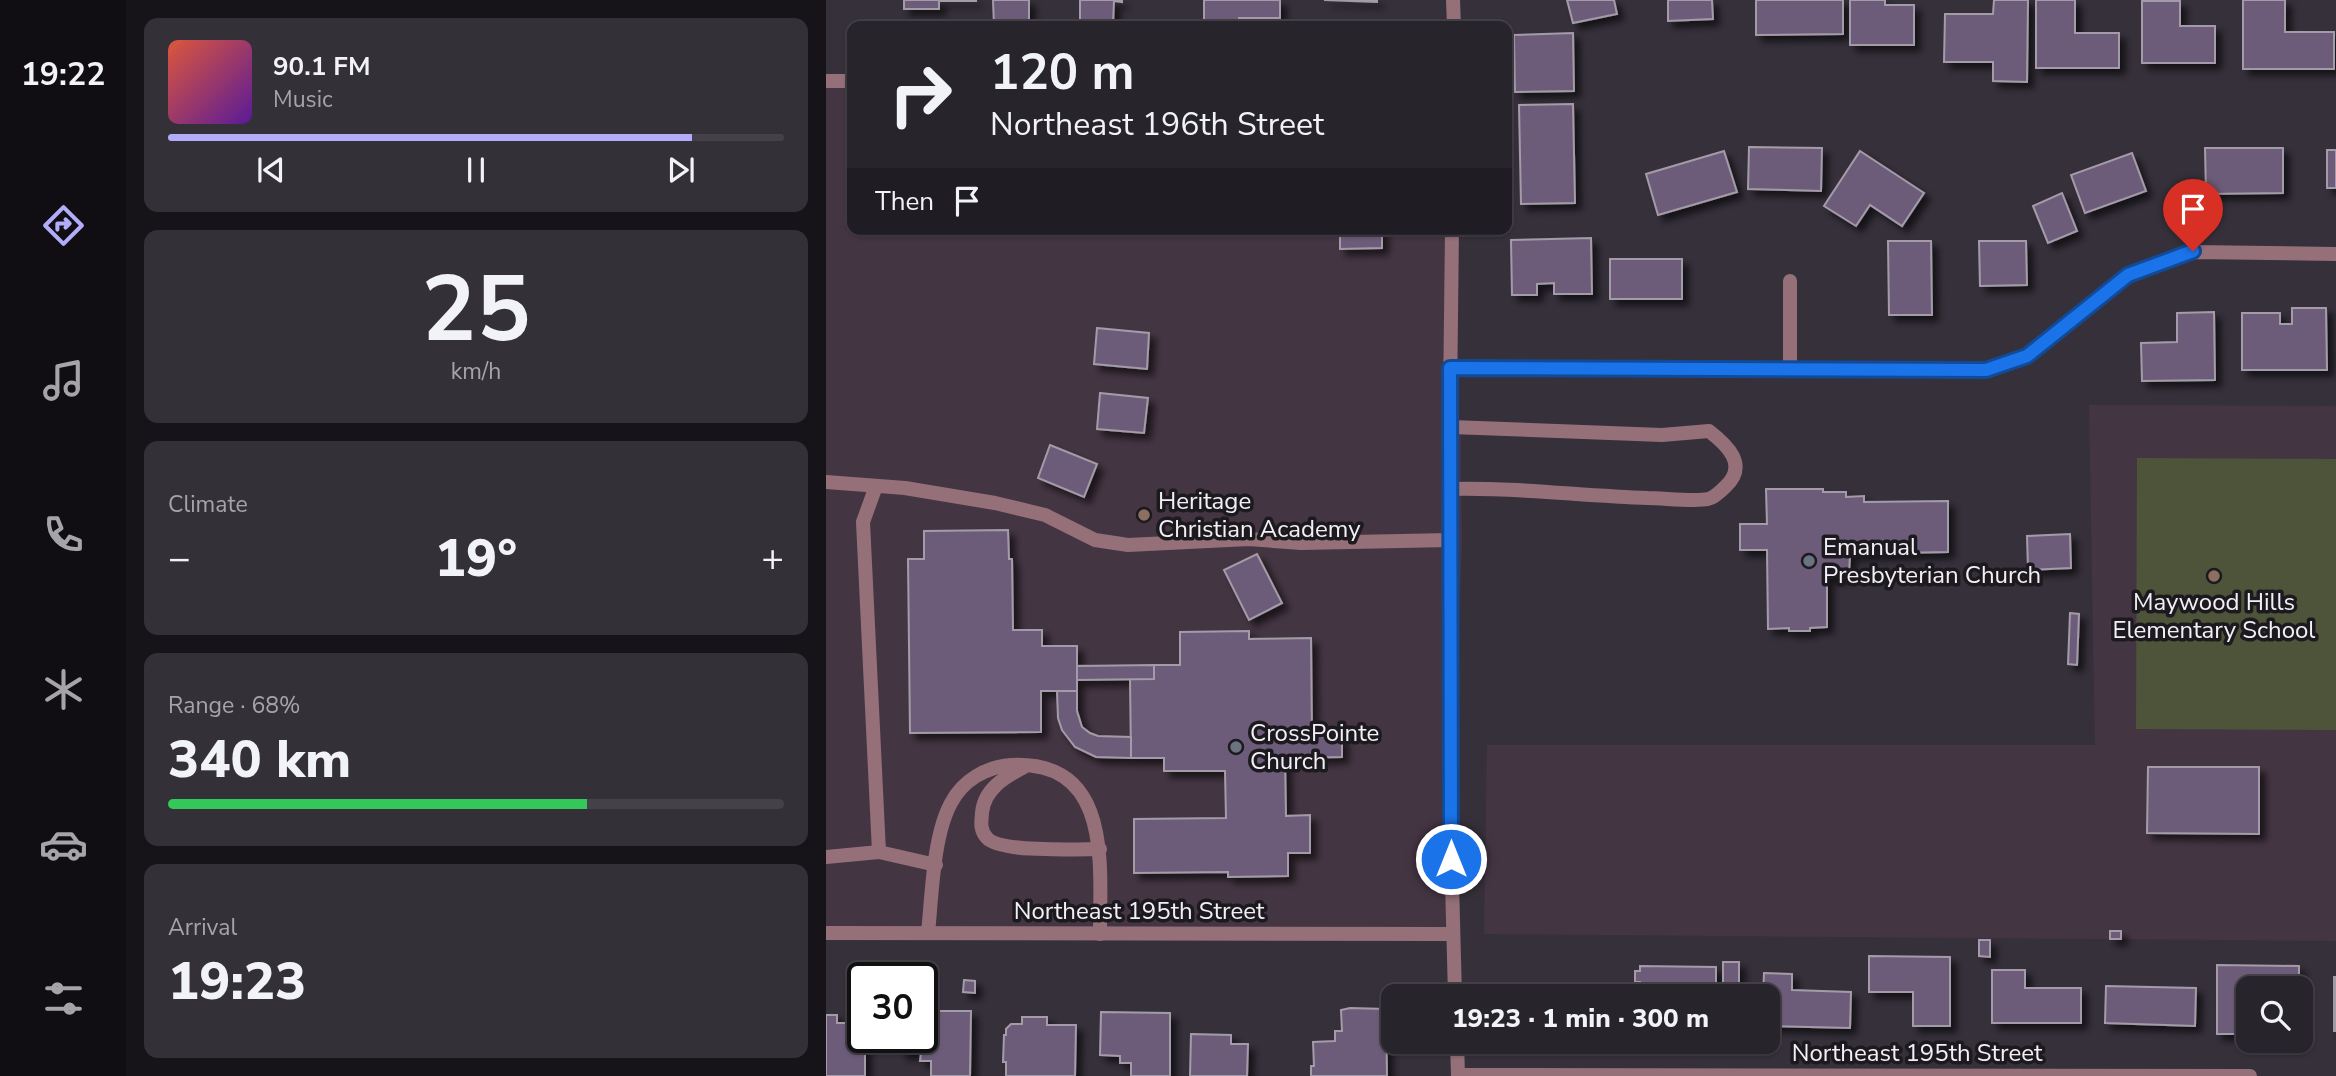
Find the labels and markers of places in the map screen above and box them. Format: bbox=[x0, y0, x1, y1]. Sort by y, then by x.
pin bbox=[2163, 179, 2223, 251]
place label: Heritage Christian Academy bbox=[1158, 485, 1361, 545]
marker: Heritage Christian Academy bbox=[1136, 507, 1152, 523]
place label: Emanual Presbyterian Church bbox=[1823, 531, 2041, 591]
marker: Emanual Presbyterian Church bbox=[1801, 553, 1817, 569]
marker: Maywood Hills Elementary School bbox=[2206, 568, 2222, 584]
place label: Maywood Hills Elementary School bbox=[2113, 586, 2315, 646]
place label: CrossPointe Church bbox=[1250, 717, 1379, 777]
marker: CrossPointe Church bbox=[1228, 739, 1244, 755]

